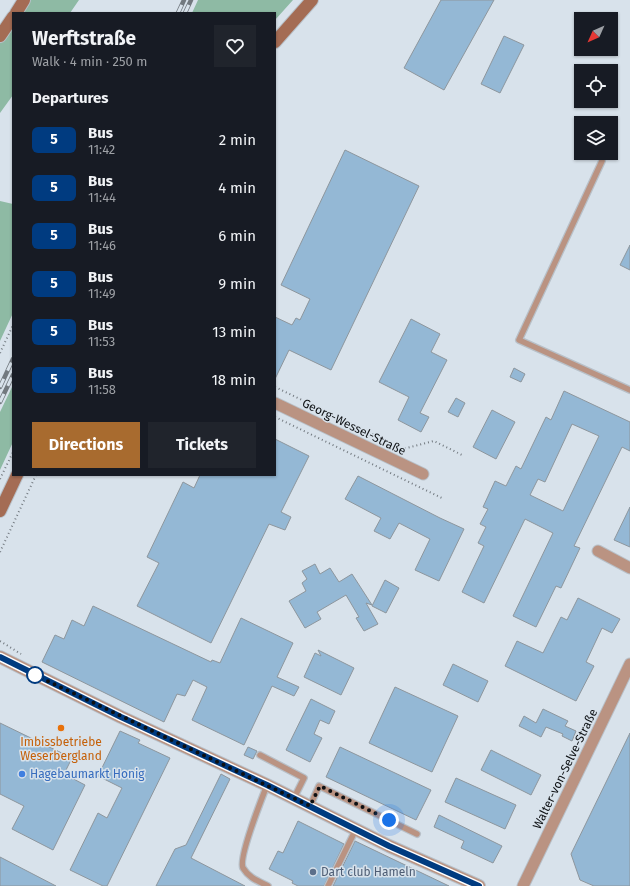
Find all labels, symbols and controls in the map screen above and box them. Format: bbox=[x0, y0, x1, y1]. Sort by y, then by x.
north arrow bbox=[574, 12, 618, 56]
map controls bbox=[574, 12, 618, 160]
button: heart bbox=[214, 25, 256, 67]
text: Werftstraße bbox=[32, 27, 136, 50]
text: Walk · 4 min · 250 m bbox=[32, 54, 147, 69]
button: locate bbox=[574, 64, 618, 108]
text: Departures bbox=[32, 89, 109, 107]
button: layers bbox=[574, 116, 618, 160]
text: Bus bbox=[88, 124, 113, 142]
text: 5 bbox=[50, 131, 58, 148]
text: 2 min bbox=[219, 131, 256, 149]
text: 11:42 bbox=[88, 142, 115, 157]
text: Bus bbox=[88, 172, 113, 190]
text: 5 bbox=[50, 179, 58, 196]
text: 4 min bbox=[218, 179, 256, 197]
text: 11:44 bbox=[88, 190, 116, 205]
text: Bus bbox=[88, 220, 113, 238]
text: 5 bbox=[50, 227, 58, 244]
text: 6 min bbox=[218, 227, 256, 245]
text: 11:46 bbox=[88, 238, 116, 253]
text: Bus bbox=[88, 268, 113, 286]
text: 5 bbox=[50, 275, 58, 292]
text: 9 min bbox=[218, 275, 256, 293]
text: 11:49 bbox=[88, 286, 116, 301]
text: Bus bbox=[88, 316, 113, 334]
text: 5 bbox=[50, 323, 58, 340]
text: 13 min bbox=[212, 323, 256, 341]
text: 11:53 bbox=[88, 334, 115, 349]
text: Bus bbox=[88, 364, 113, 382]
text: 5 bbox=[50, 371, 58, 388]
text: 18 min bbox=[211, 371, 256, 389]
text: 11:58 bbox=[88, 382, 116, 397]
street label: Georg-Wessel-Straße bbox=[300, 396, 408, 458]
button: Directions bbox=[32, 422, 140, 468]
button: Tickets bbox=[148, 422, 256, 468]
unlabelled marker bbox=[26, 666, 44, 684]
street label: Walter-von-Selve-Straße bbox=[530, 707, 600, 831]
marker: Imbissbetriebe Weserbergland bbox=[56, 723, 66, 733]
place label: Imbissbetriebe Weserbergland bbox=[20, 735, 102, 763]
place label: Hagebaumarkt Honig bbox=[30, 767, 145, 781]
marker: Hagebaumarkt Honig bbox=[17, 769, 27, 779]
your location bbox=[379, 810, 399, 830]
place label: Dart club Hameln bbox=[321, 865, 416, 879]
marker: Dart club Hameln bbox=[308, 867, 318, 877]

